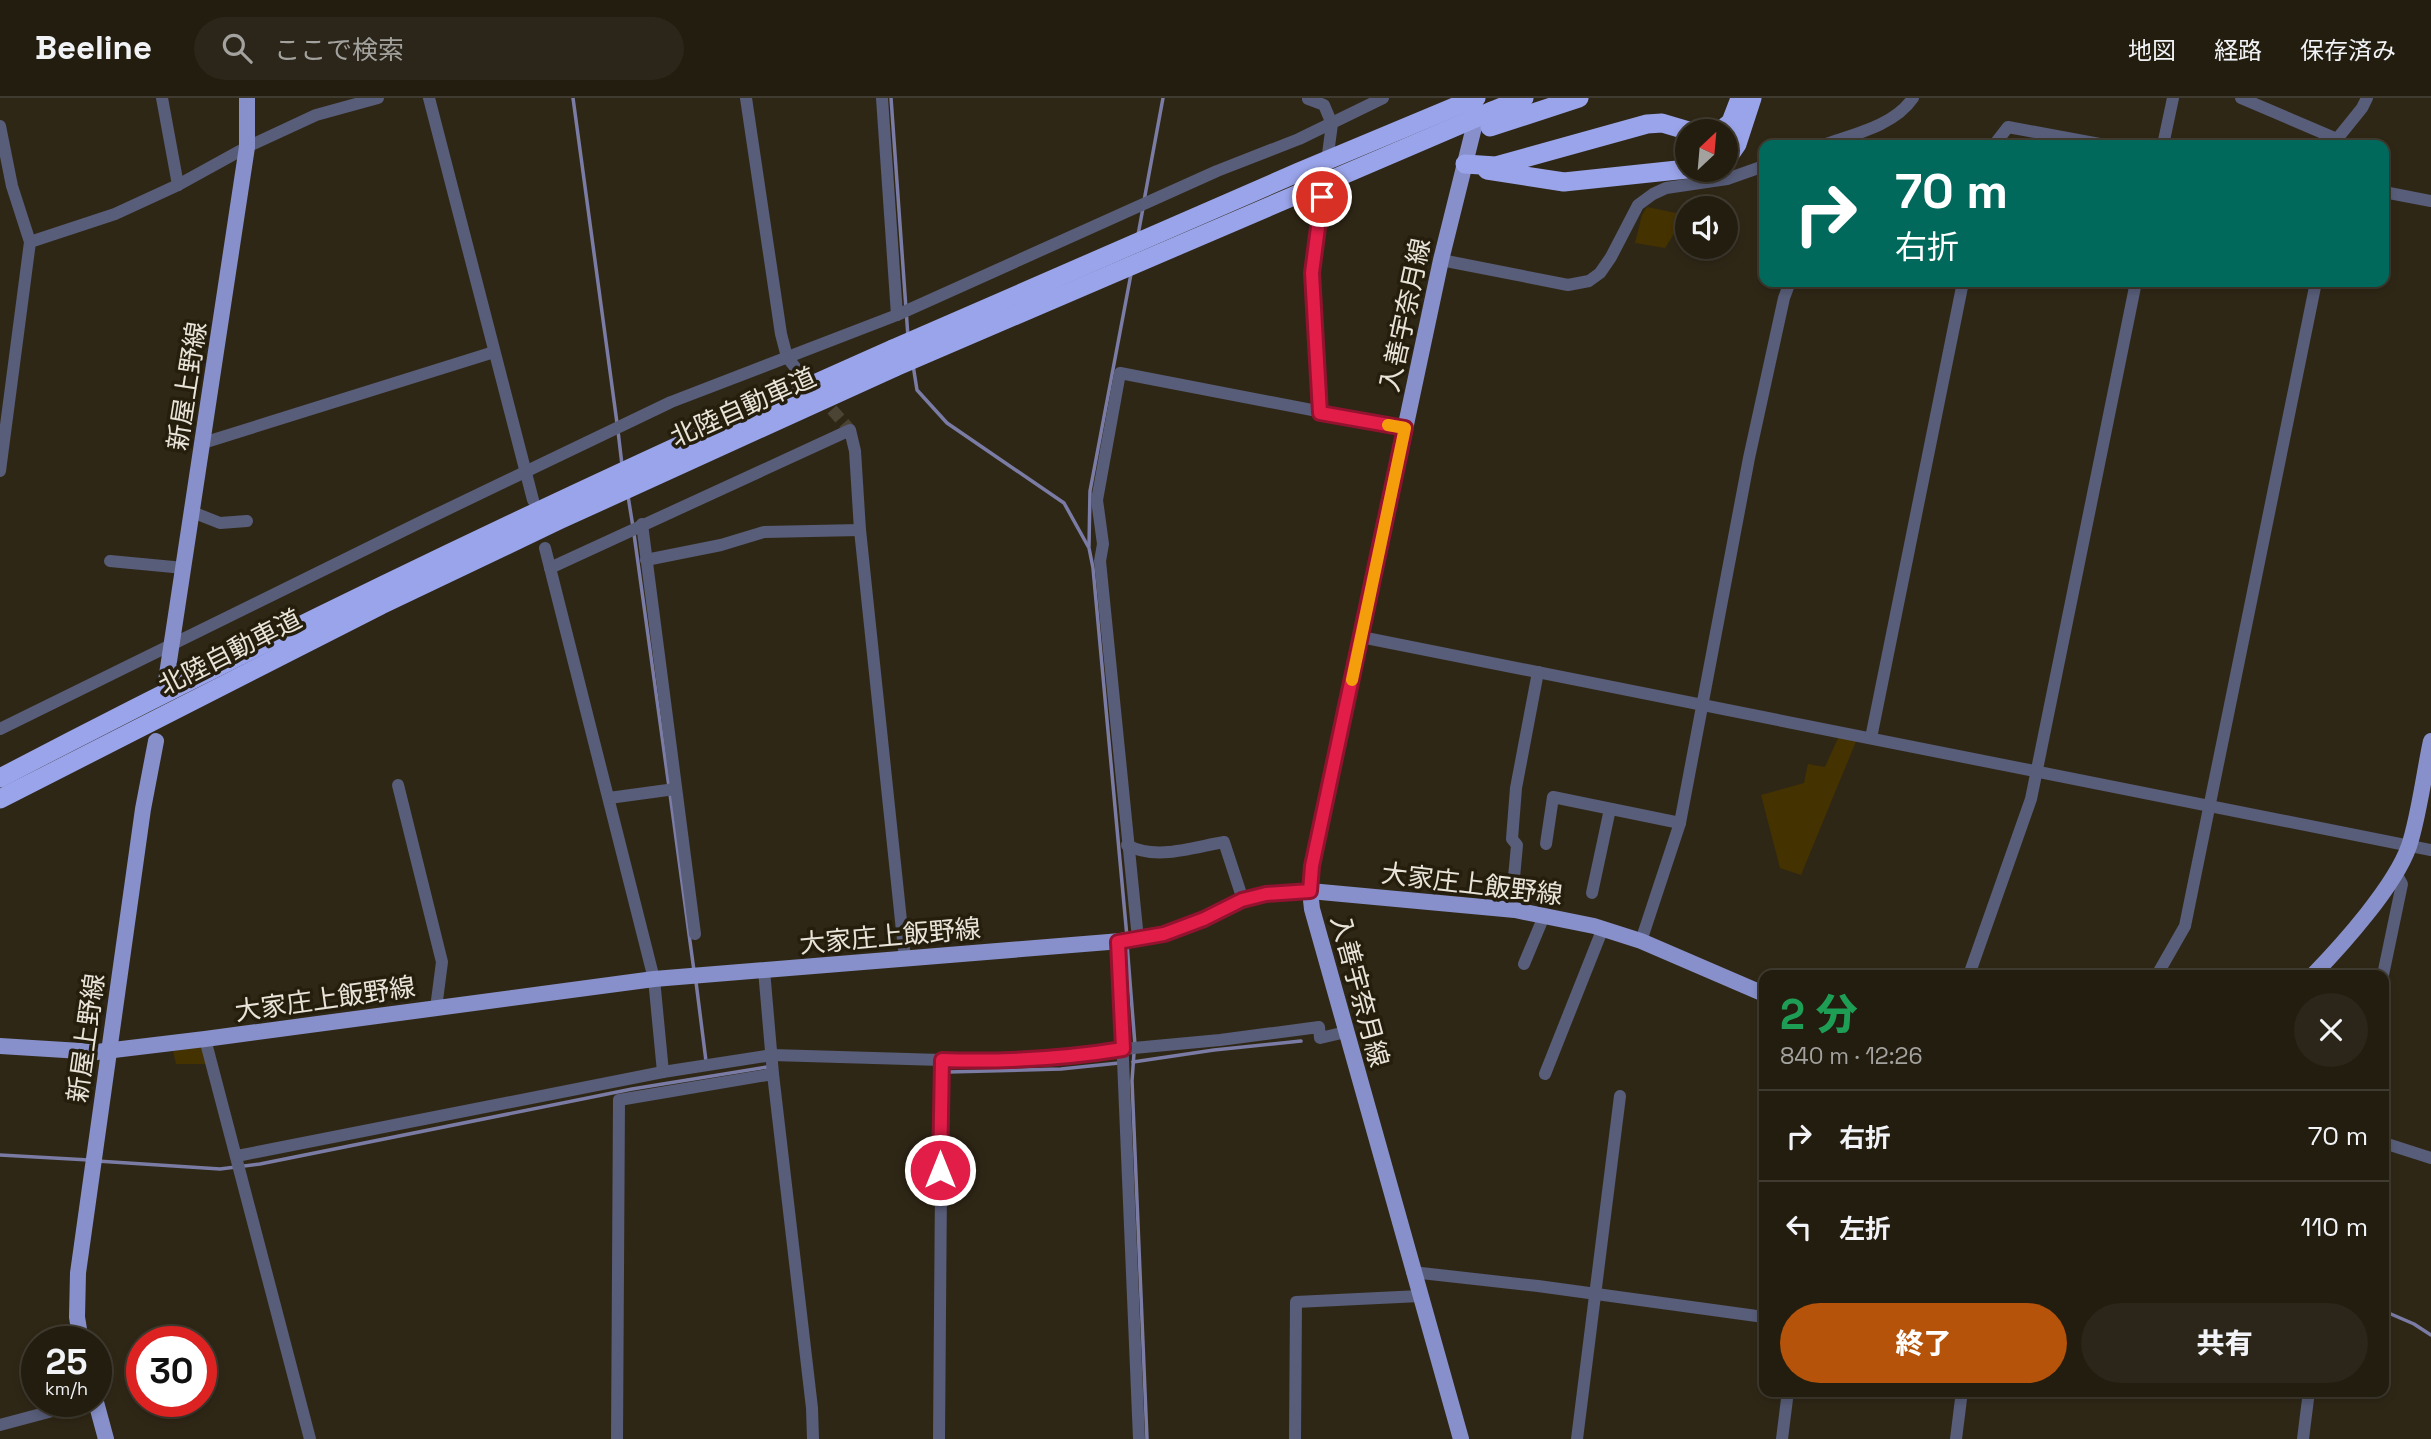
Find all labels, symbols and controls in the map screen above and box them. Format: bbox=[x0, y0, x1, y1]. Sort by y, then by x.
search box bbox=[194, 17, 684, 80]
text: Beeline bbox=[35, 27, 152, 69]
icon: search bbox=[218, 29, 256, 67]
text: ここで検索 bbox=[274, 33, 404, 67]
text: 地図 bbox=[2128, 35, 2176, 66]
text: 経路 bbox=[2214, 35, 2262, 66]
text: 保存済み bbox=[2300, 35, 2396, 66]
north arrow bbox=[1675, 119, 1738, 182]
map controls bbox=[1675, 119, 1738, 259]
text: 70 m bbox=[1895, 160, 2008, 222]
pin bbox=[1292, 167, 1352, 227]
icon: right bbox=[1780, 168, 1871, 259]
icon: arrive bbox=[1303, 178, 1341, 216]
button: sound bbox=[1675, 196, 1738, 259]
text: 右折 bbox=[1895, 227, 1959, 267]
street label: 入善宇奈月線 bbox=[1372, 235, 1438, 395]
street label: 新屋上野線 bbox=[160, 319, 214, 453]
street label: 北陸自動車道 bbox=[665, 360, 821, 454]
street label: 北陸自動車道 bbox=[153, 601, 307, 703]
street label: 大家庄上飯野線 bbox=[1380, 856, 1564, 912]
street label: 大家庄上飯野線 bbox=[798, 911, 982, 961]
street label: 入善宇奈月線 bbox=[1323, 911, 1397, 1071]
street label: 大家庄上飯野線 bbox=[233, 969, 417, 1029]
street label: 新屋上野線 bbox=[60, 971, 112, 1105]
text: 2 分 bbox=[1780, 988, 1858, 1041]
button: close bbox=[2294, 993, 2368, 1067]
text: 840 m · 12:26 bbox=[1780, 1041, 1923, 1071]
icon: right bbox=[1780, 1117, 1818, 1155]
text: 70 m bbox=[2308, 1119, 2368, 1153]
text: 右折 bbox=[1839, 1121, 1891, 1155]
position arrow bbox=[903, 1133, 977, 1207]
icon: left bbox=[1780, 1208, 1818, 1246]
text: 110 m bbox=[2301, 1210, 2368, 1244]
text: 左折 bbox=[1839, 1212, 1891, 1246]
button: 終了 bbox=[1780, 1303, 2067, 1383]
button: 共有 bbox=[2081, 1303, 2368, 1383]
speed limit sign: 30 bbox=[126, 1326, 217, 1417]
text: 25 bbox=[46, 1340, 87, 1384]
text: km/h bbox=[45, 1377, 88, 1400]

